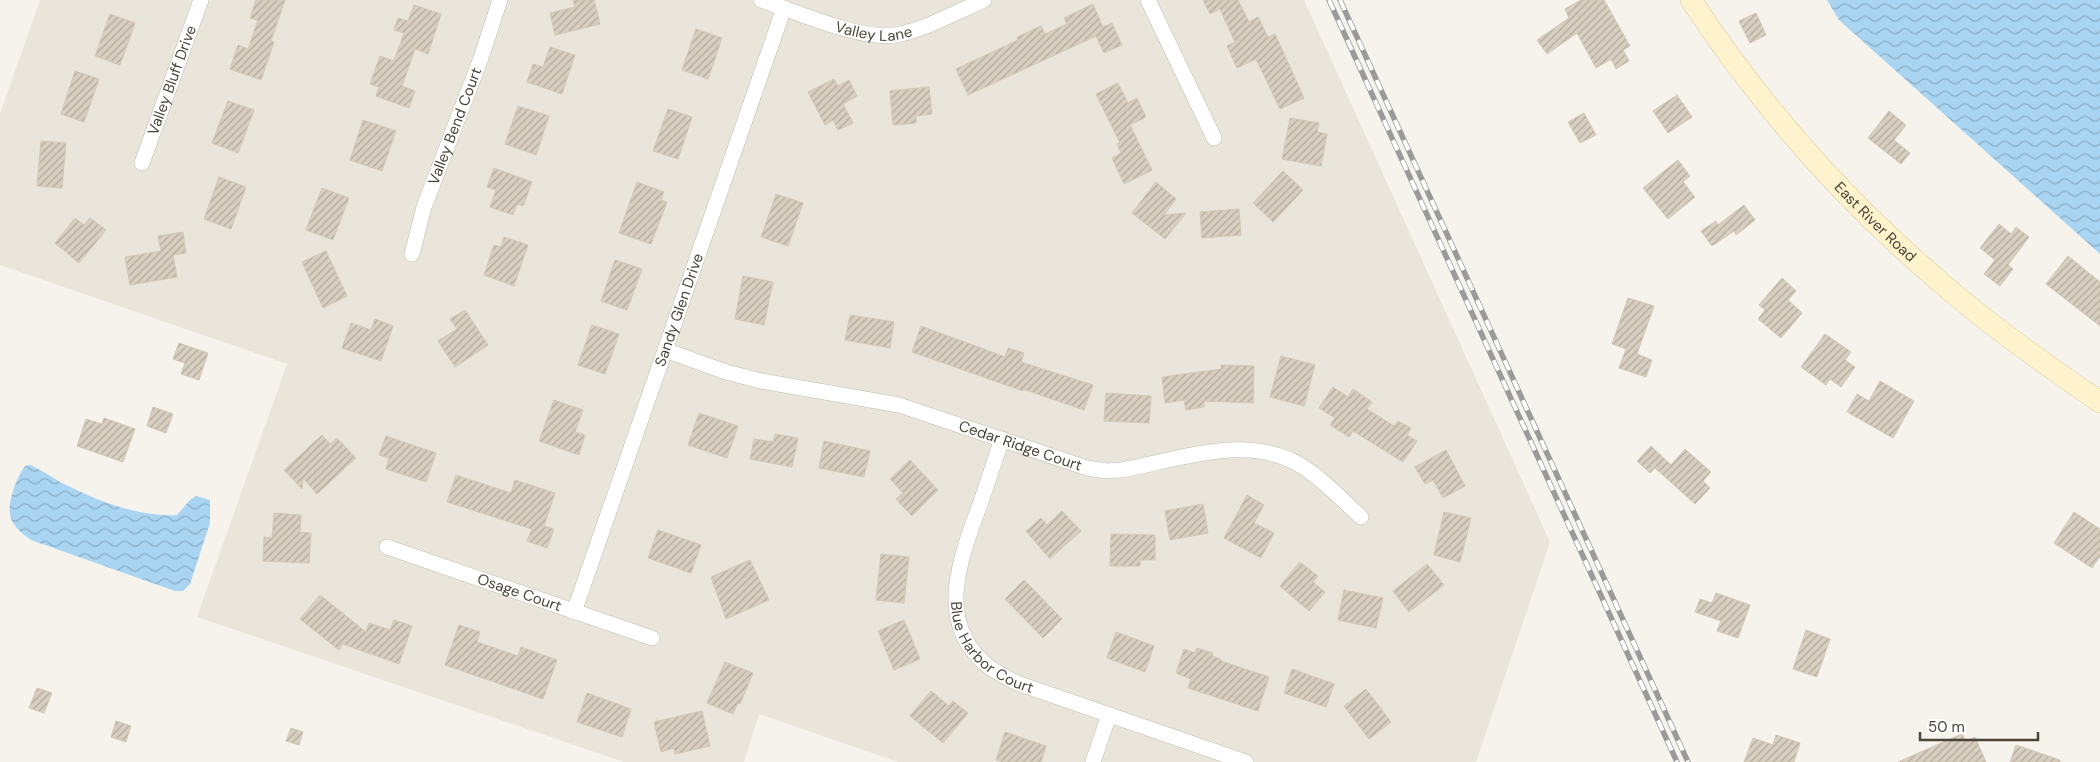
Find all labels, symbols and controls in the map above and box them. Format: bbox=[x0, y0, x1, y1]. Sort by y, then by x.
street label: Valley Lane bbox=[833, 17, 915, 46]
street label: Valley Bluff Drive bbox=[143, 23, 201, 138]
street label: Valley Bend Court bbox=[423, 65, 486, 188]
street label: East River Road bbox=[1830, 177, 1920, 266]
street label: Sandy Glen Drive bbox=[650, 250, 708, 369]
street label: Cedar Ridge Court bbox=[956, 416, 1085, 476]
street label: Osage Court bbox=[475, 569, 564, 616]
street label: Blue Harbor Court bbox=[946, 601, 1036, 698]
scale bar bbox=[1920, 710, 2038, 742]
text: 50 m bbox=[1928, 717, 1965, 737]

